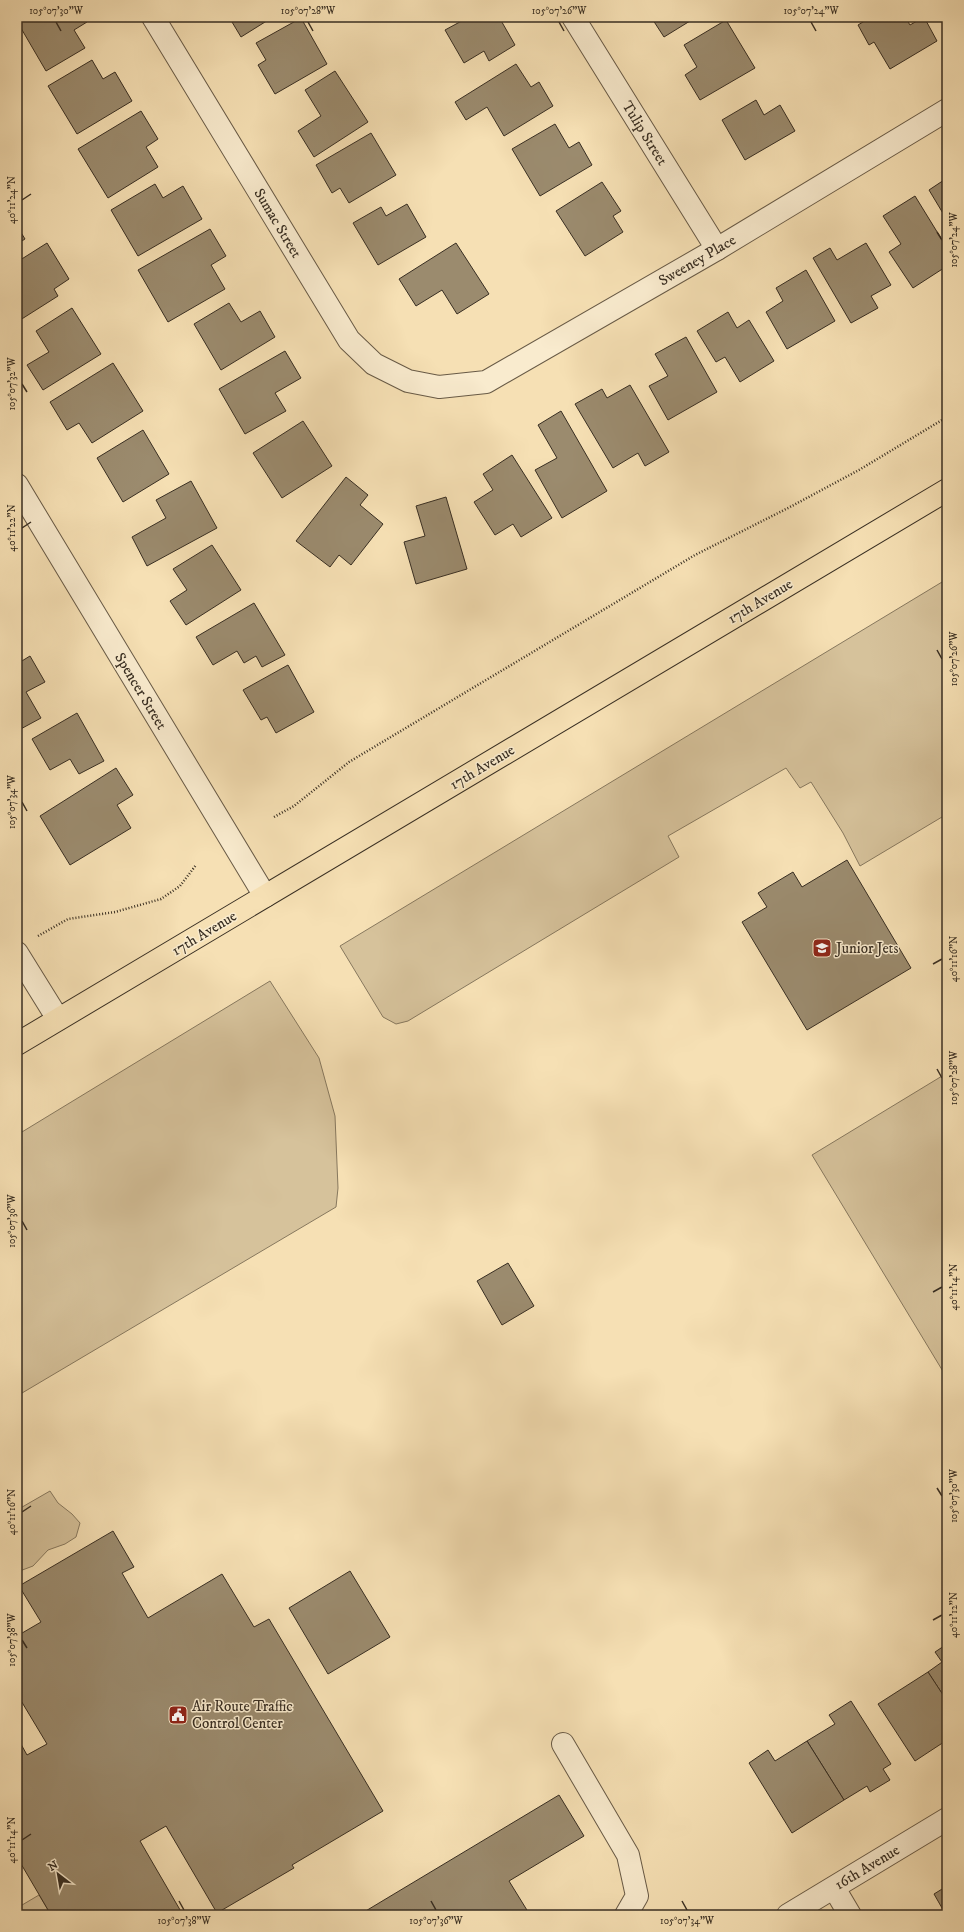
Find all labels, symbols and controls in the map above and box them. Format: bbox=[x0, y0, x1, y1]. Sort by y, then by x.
text: 105°07'30"W bbox=[29, 5, 84, 17]
text: 105°07'28"W bbox=[281, 5, 336, 17]
text: 105°07'26"W bbox=[532, 5, 587, 17]
text: 105°07'24"W bbox=[783, 5, 839, 17]
street label: Tulip Street bbox=[617, 98, 672, 169]
text: 40°11'24"N bbox=[6, 176, 18, 224]
street label: Sumac Street bbox=[249, 185, 306, 262]
text: 105°07'24"W bbox=[948, 212, 960, 268]
street label: Sweeney Place bbox=[655, 231, 739, 290]
text: 105°07'32"W bbox=[6, 357, 18, 411]
text: 40°11'22"N bbox=[6, 504, 18, 552]
street label: 17th Avenue bbox=[724, 575, 796, 628]
text: 105°07'26"W bbox=[948, 631, 960, 686]
street label: Spencer Street bbox=[110, 649, 171, 733]
street label: 17th Avenue bbox=[446, 741, 518, 794]
text: 105°07'34"W bbox=[6, 774, 18, 829]
street label: 17th Avenue bbox=[168, 907, 240, 960]
text: 40°11'16"N bbox=[948, 936, 960, 982]
school or university icon: Junior Jets bbox=[811, 937, 833, 959]
place label: Junior Jets bbox=[834, 939, 898, 958]
text: 105°07'28"W bbox=[948, 1050, 960, 1105]
text: 105°07'36"W bbox=[6, 1193, 18, 1248]
text: 40°11'14"N bbox=[948, 1264, 960, 1310]
text: 105°07'30"W bbox=[948, 1468, 960, 1523]
text: 40°11'16"N bbox=[6, 1489, 18, 1535]
text: 40°11'12"N bbox=[948, 1592, 960, 1638]
text: 105°07'38"W bbox=[6, 1613, 18, 1667]
place label: Air Route Traffic Control Center bbox=[192, 1697, 293, 1733]
public building icon: Air Route Traffic Control Center bbox=[167, 1704, 189, 1726]
text: 40°11'14"N bbox=[6, 1817, 18, 1863]
street label: 16th Avenue bbox=[831, 1841, 903, 1894]
north arrow bbox=[38, 1854, 78, 1894]
text: N bbox=[46, 1858, 61, 1875]
text: 105°07'38"W bbox=[157, 1915, 211, 1927]
text: 105°07'36"W bbox=[409, 1915, 464, 1927]
text: 105°07'34"W bbox=[660, 1915, 715, 1927]

